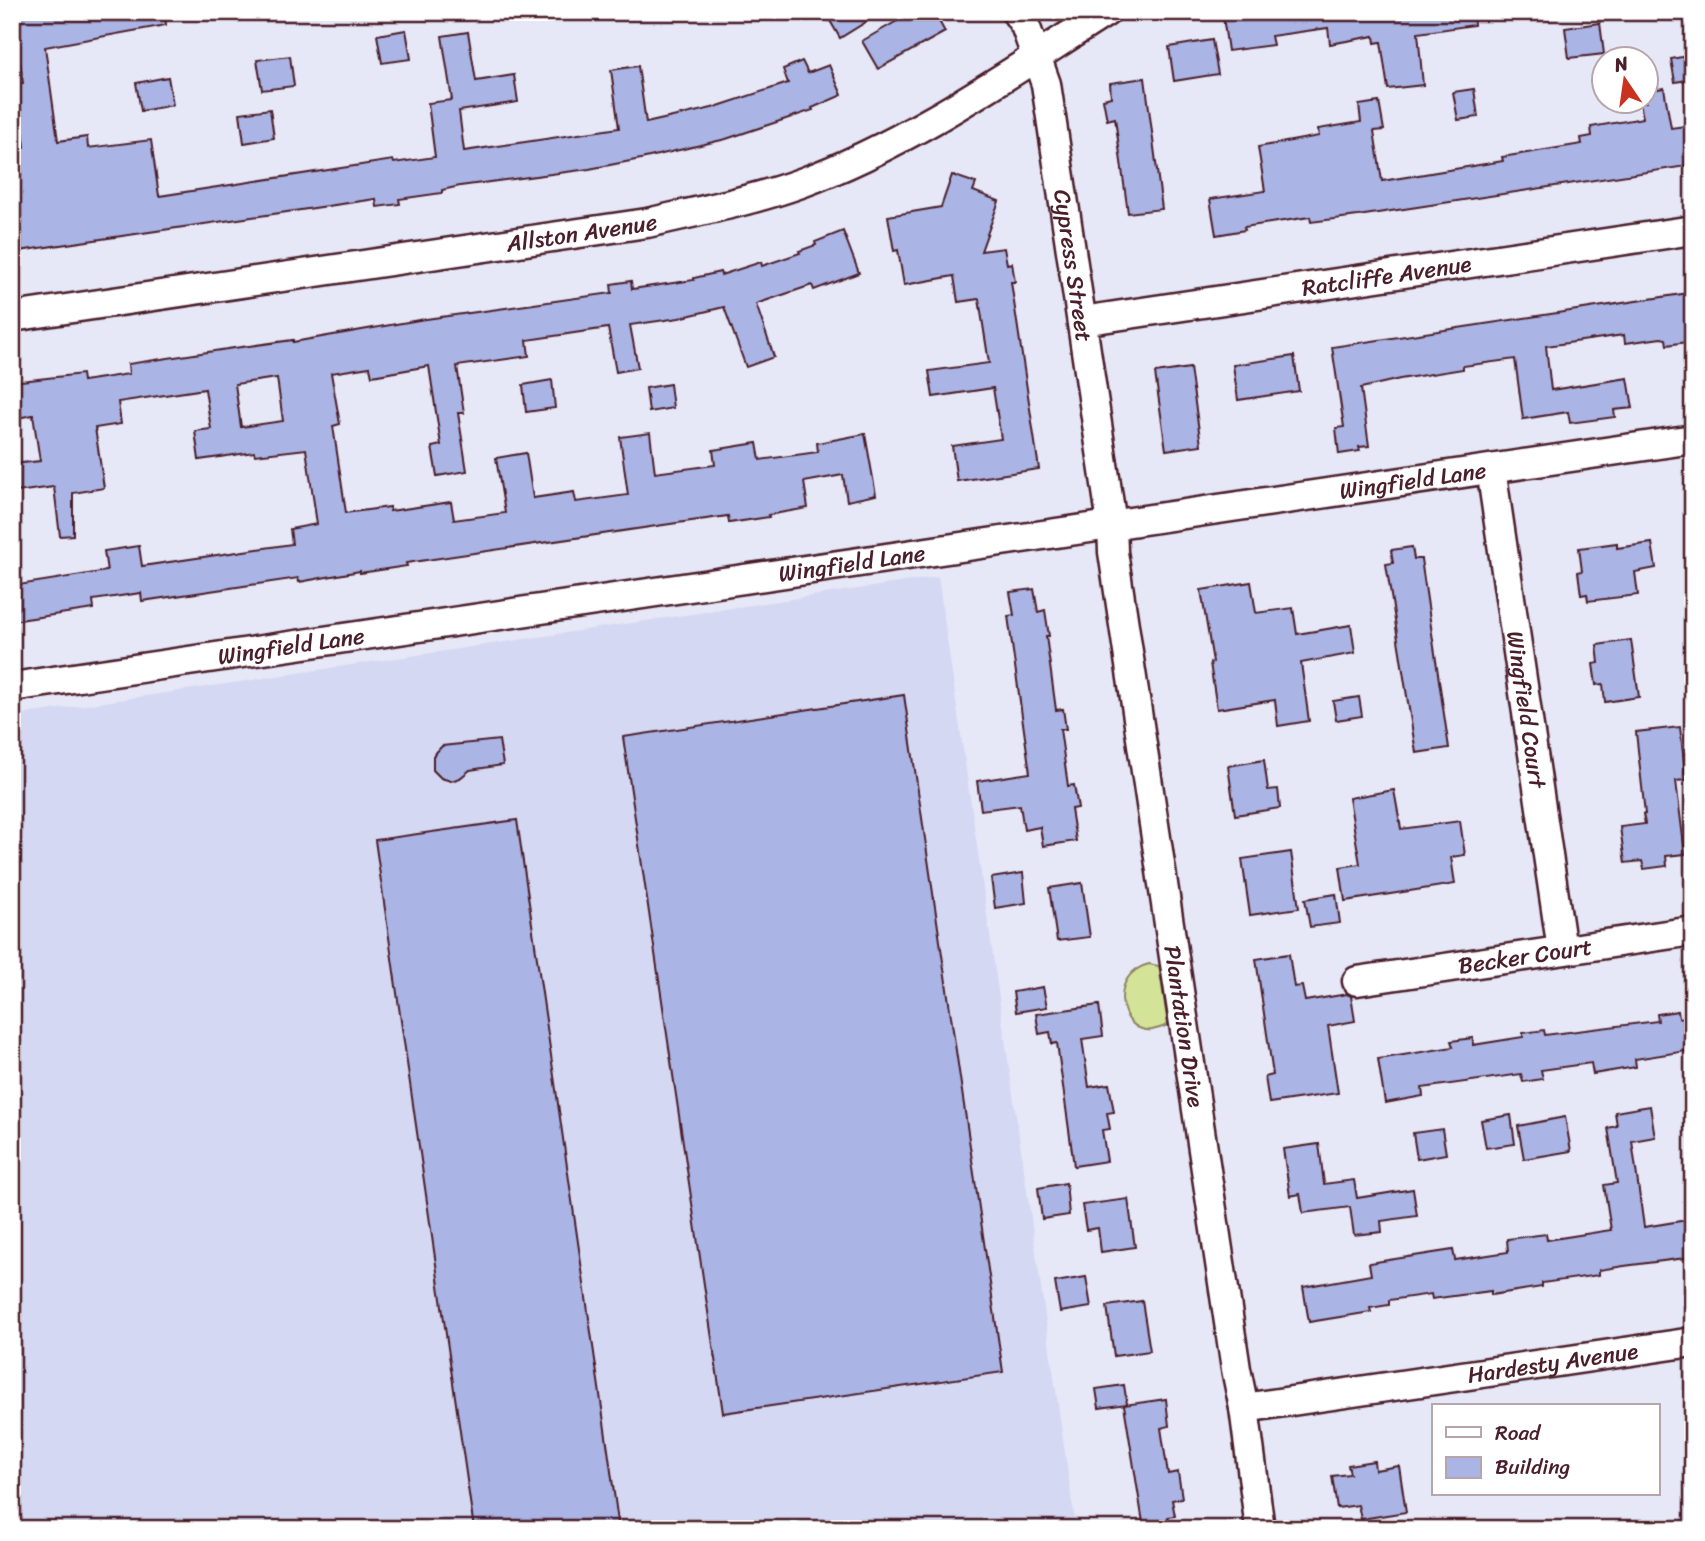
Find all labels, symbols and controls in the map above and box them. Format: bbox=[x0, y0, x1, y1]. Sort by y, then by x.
north arrow bbox=[1590, 46, 1660, 116]
text: N bbox=[1610, 46, 1632, 82]
street label: Cypress Street bbox=[1042, 186, 1105, 345]
street label: Allston Avenue bbox=[503, 201, 662, 264]
street label: Ratcliffe Avenue bbox=[1299, 243, 1474, 308]
street label: Wingfield Lane bbox=[1337, 449, 1489, 511]
street label: Wingfield Lane bbox=[776, 532, 928, 594]
street label: Wingfield Lane bbox=[215, 615, 367, 677]
street label: Wingfield Court bbox=[1495, 628, 1559, 792]
street label: Becker Court bbox=[1455, 926, 1595, 986]
street label: Plantation Drive bbox=[1152, 943, 1217, 1110]
street label: Hardesty Avenue bbox=[1465, 1330, 1641, 1395]
legend bbox=[1432, 1404, 1660, 1496]
text: Road bbox=[1495, 1414, 1542, 1452]
text: Building bbox=[1495, 1448, 1571, 1486]

